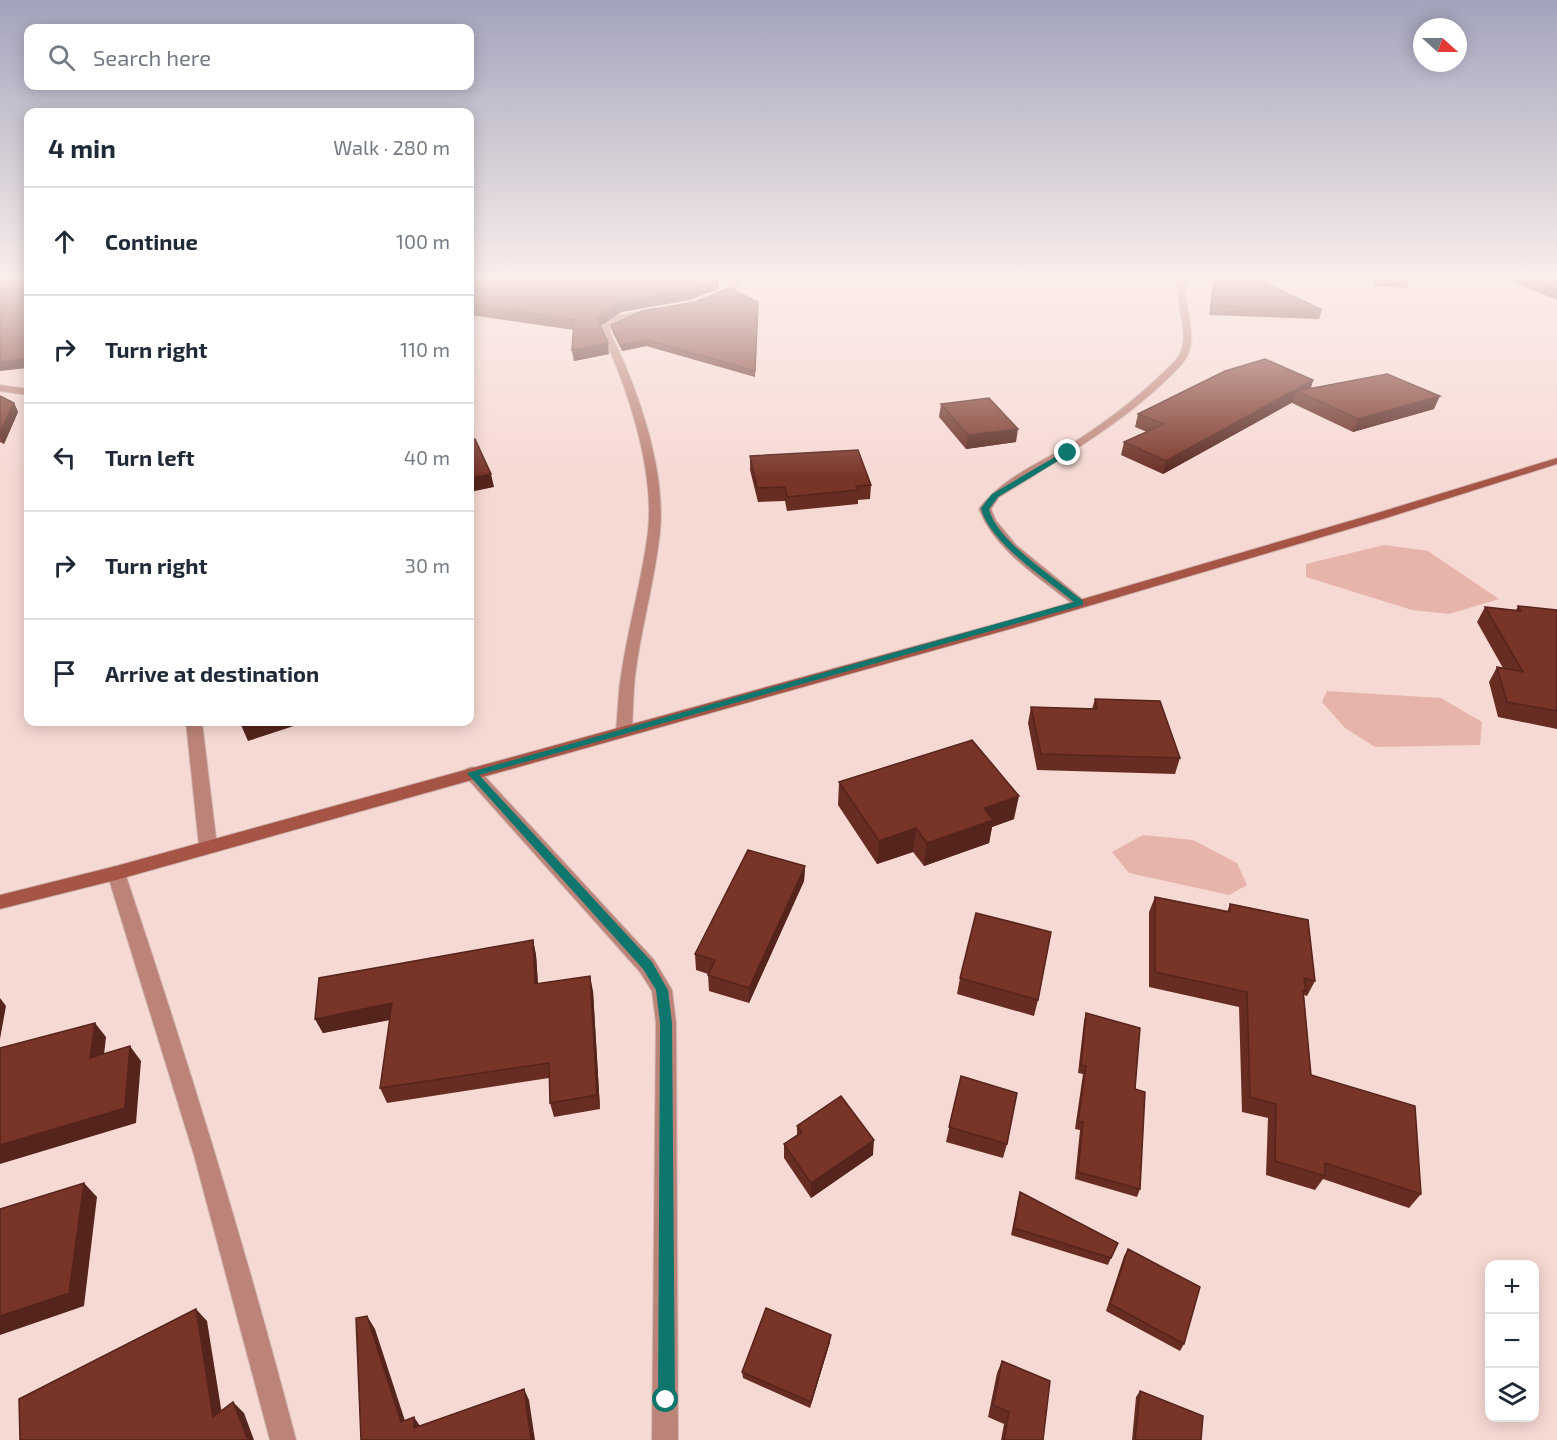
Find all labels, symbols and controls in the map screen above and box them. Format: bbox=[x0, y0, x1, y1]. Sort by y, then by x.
north arrow bbox=[1413, 18, 1467, 72]
search box bbox=[24, 24, 474, 90]
icon: search bbox=[45, 41, 78, 74]
text: Search here bbox=[93, 44, 211, 70]
text: 4 min bbox=[48, 132, 116, 163]
text: Walk · 280 m bbox=[333, 135, 450, 159]
icon: ahead bbox=[48, 225, 81, 258]
text: Continue bbox=[105, 228, 198, 254]
text: 100 m bbox=[396, 229, 450, 253]
icon: right bbox=[48, 333, 81, 366]
text: Turn right bbox=[105, 336, 207, 362]
text: 110 m bbox=[400, 337, 450, 361]
route end bbox=[1054, 439, 1080, 465]
icon: left bbox=[48, 441, 81, 474]
text: Turn left bbox=[105, 444, 194, 470]
text: 40 m bbox=[404, 445, 450, 469]
icon: right bbox=[48, 549, 81, 582]
text: Turn right bbox=[105, 552, 207, 578]
text: 30 m bbox=[405, 553, 450, 577]
icon: arrive bbox=[48, 657, 81, 690]
text: Arrive at destination bbox=[105, 660, 319, 686]
map controls bbox=[1485, 1260, 1539, 1422]
button: + bbox=[1485, 1260, 1539, 1314]
button: − bbox=[1485, 1314, 1539, 1368]
button: layers bbox=[1485, 1368, 1539, 1422]
route start bbox=[652, 1386, 678, 1412]

